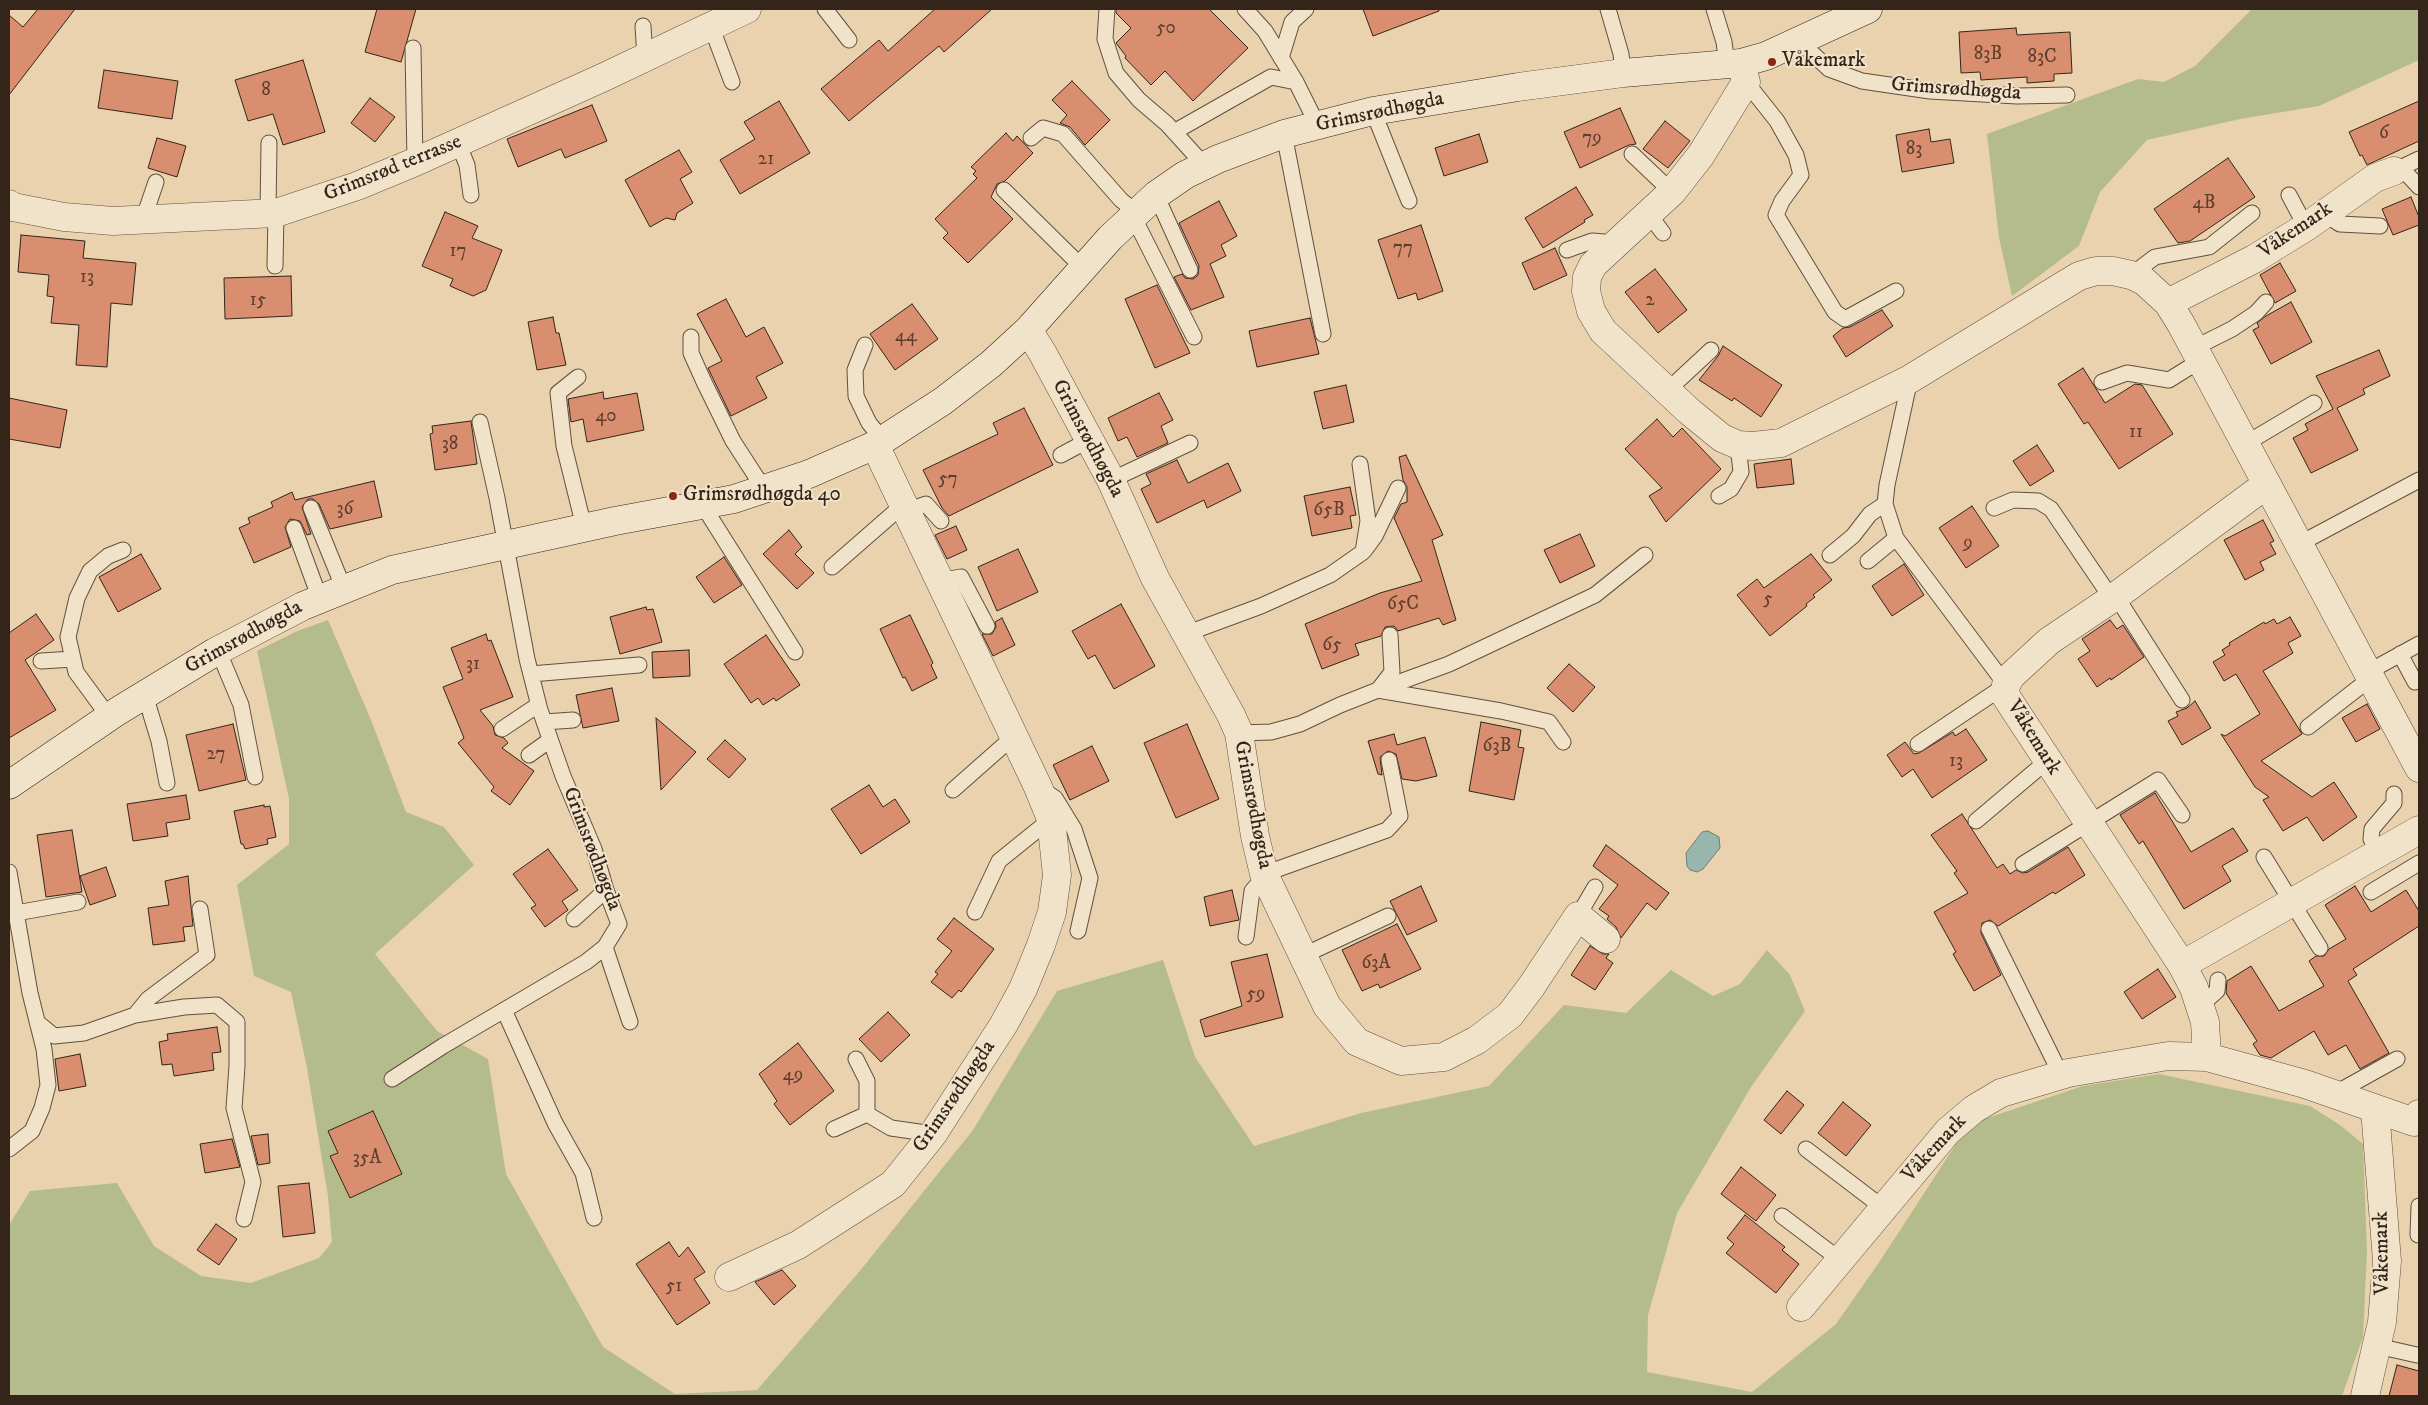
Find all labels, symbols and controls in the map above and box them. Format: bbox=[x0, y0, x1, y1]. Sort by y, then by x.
house number: 50 bbox=[1156, 18, 1176, 40]
house number: 83B bbox=[1974, 44, 2002, 66]
house number: 83C bbox=[2027, 47, 2057, 69]
place label: Våkemark bbox=[1782, 49, 1866, 75]
marker: Våkemark bbox=[1766, 56, 1778, 68]
street label: Grimsrødhøgda bbox=[1890, 73, 2022, 107]
house number: 8 bbox=[261, 80, 271, 102]
street label: Grimsrødhøgda bbox=[1314, 87, 1446, 139]
house number: 6 bbox=[2379, 123, 2389, 145]
house number: 79 bbox=[1582, 128, 1602, 150]
street label: Grimsrød terrasse bbox=[320, 130, 466, 208]
house number: 83 bbox=[1906, 139, 1922, 161]
house number: 21 bbox=[758, 149, 774, 171]
house number: 4B bbox=[2193, 193, 2215, 215]
street label: Våkemark bbox=[2254, 197, 2338, 265]
house number: 77 bbox=[1393, 238, 1413, 260]
house number: 17 bbox=[450, 241, 466, 263]
house number: 13 bbox=[80, 267, 94, 289]
house number: 15 bbox=[250, 290, 266, 312]
house number: 2 bbox=[1645, 290, 1655, 312]
house number: 44 bbox=[895, 326, 917, 348]
street label: Grimsrødhøgda bbox=[1045, 376, 1129, 502]
house number: 40 bbox=[595, 406, 617, 428]
house number: 11 bbox=[2129, 422, 2143, 444]
house number: 38 bbox=[442, 434, 458, 456]
house number: 57 bbox=[938, 469, 958, 491]
place label: Grimsrødhøgda 40 bbox=[683, 483, 841, 509]
marker: Grimsrødhøgda 40 bbox=[667, 490, 679, 502]
house number: 36 bbox=[337, 499, 353, 521]
house number: 65B bbox=[1313, 500, 1345, 522]
house number: 9 bbox=[1963, 533, 1973, 555]
house number: 5 bbox=[1763, 589, 1773, 611]
house number: 65C bbox=[1387, 594, 1419, 616]
street label: Grimsrødhøgda bbox=[181, 595, 307, 681]
house number: 65 bbox=[1322, 635, 1342, 657]
house number: 31 bbox=[466, 654, 480, 676]
street label: Våkemark bbox=[2000, 696, 2066, 780]
house number: 63B bbox=[1482, 736, 1512, 758]
street label: Grimsrødhøgda bbox=[1227, 739, 1277, 871]
house number: 27 bbox=[207, 744, 225, 766]
house number: 13 bbox=[1949, 751, 1963, 773]
street label: Grimsrødhøgda bbox=[556, 784, 626, 914]
house number: 63A bbox=[1361, 953, 1391, 975]
house number: 59 bbox=[1247, 984, 1265, 1006]
street label: Grimsrødhøgda bbox=[908, 1036, 1002, 1158]
house number: 49 bbox=[783, 1065, 803, 1087]
street label: Våkemark bbox=[1897, 1110, 1973, 1188]
house number: 35A bbox=[353, 1148, 381, 1170]
street label: Våkemark bbox=[2370, 1211, 2396, 1295]
house number: 51 bbox=[666, 1276, 682, 1298]

